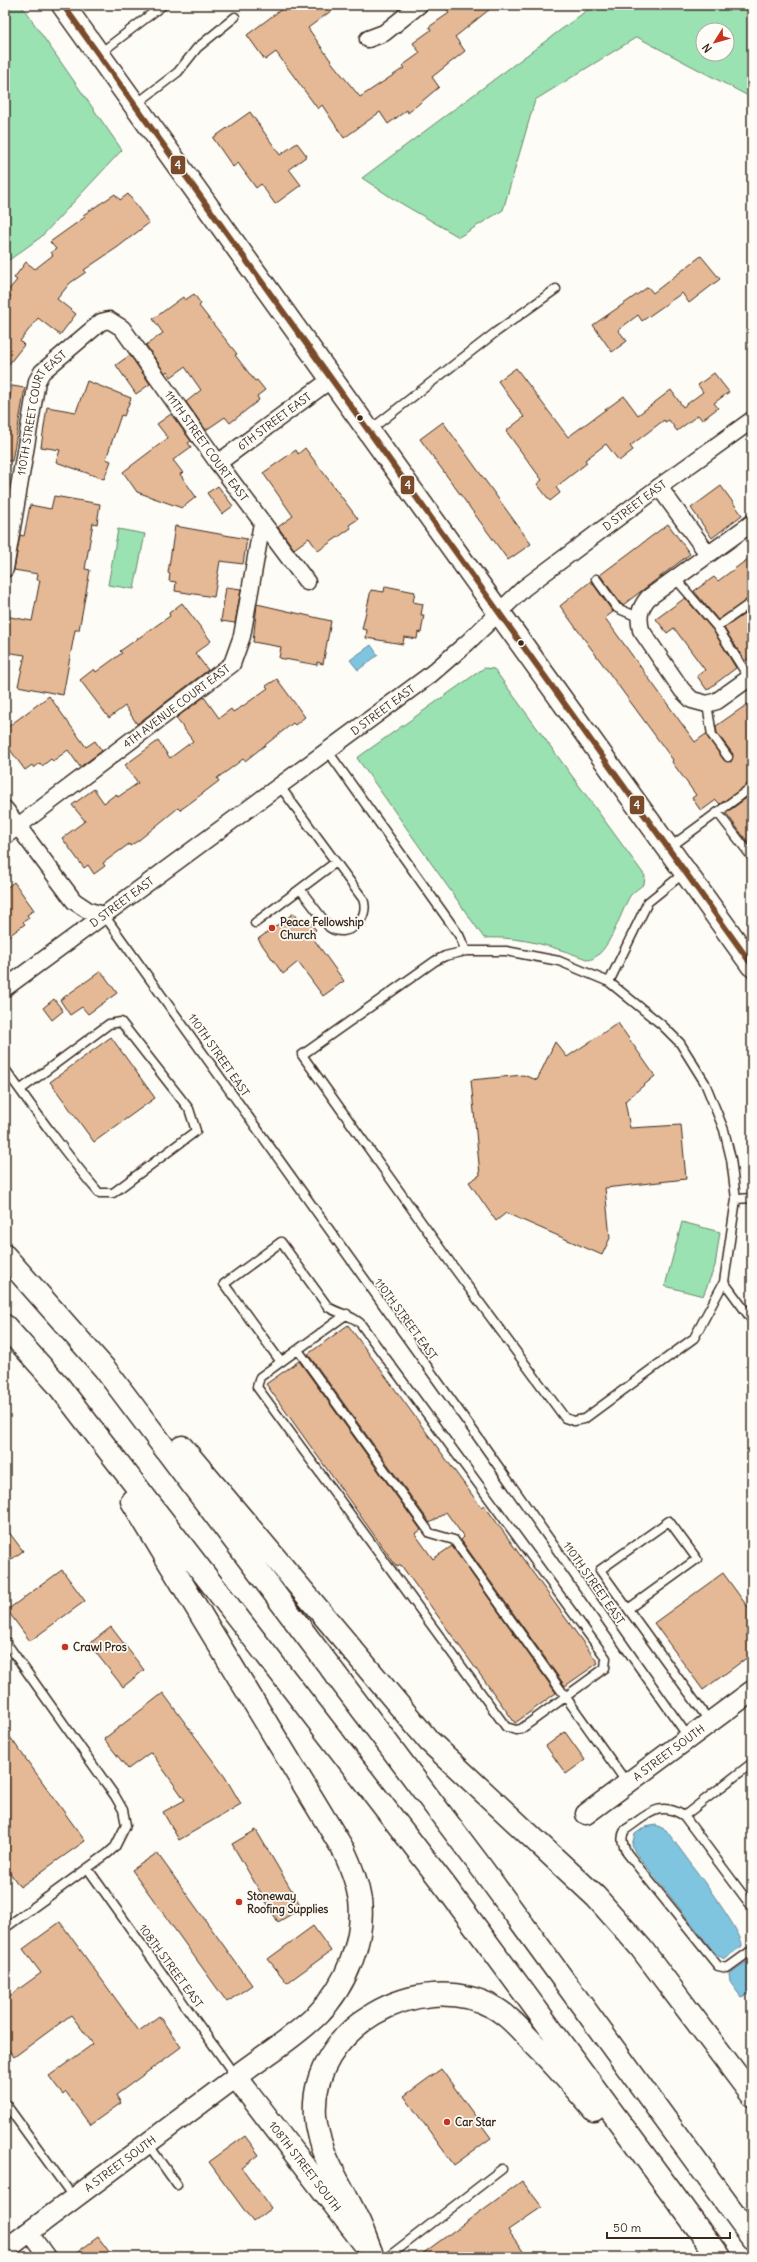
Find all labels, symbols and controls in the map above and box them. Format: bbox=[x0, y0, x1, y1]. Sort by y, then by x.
north arrow bbox=[695, 22, 735, 62]
text: N bbox=[699, 41, 715, 55]
line badge: 4 bbox=[170, 155, 186, 175]
text: 4 bbox=[175, 158, 182, 172]
street label: 110TH STREET COURT EAST bbox=[14, 347, 70, 476]
street label: 111TH STREET COURT EAST bbox=[162, 388, 251, 504]
street label: 6TH STREET EAST bbox=[235, 389, 314, 453]
unlabelled marker bbox=[355, 413, 365, 423]
line badge: 4 bbox=[400, 475, 415, 495]
street label: D STREET EAST bbox=[600, 477, 669, 534]
text: 4 bbox=[405, 478, 412, 492]
unlabelled marker bbox=[516, 638, 526, 648]
street label: 4TH AVENUE COURT EAST bbox=[120, 661, 233, 751]
street label: D STREET EAST bbox=[348, 682, 418, 738]
line badge: 4 bbox=[629, 795, 645, 815]
text: 4 bbox=[634, 798, 641, 812]
street label: D STREET EAST bbox=[87, 874, 157, 930]
place label: Peace Fellowship Church bbox=[280, 915, 364, 942]
marker: Peace Fellowship Church bbox=[267, 923, 277, 933]
street label: 110TH STREET EAST bbox=[185, 1011, 253, 1099]
street label: 110TH STREET EAST bbox=[372, 1275, 440, 1363]
street label: 110TH STREET EAST bbox=[560, 1539, 628, 1627]
place label: Crawl Pros bbox=[73, 1640, 127, 1654]
marker: Crawl Pros bbox=[60, 1642, 70, 1652]
street label: A STREET SOUTH bbox=[630, 1721, 707, 1784]
place label: Stoneway Roofing Supplies bbox=[247, 1889, 328, 1917]
marker: Stoneway Roofing Supplies bbox=[234, 1897, 244, 1907]
street label: 108TH STREET EAST bbox=[136, 1922, 206, 2011]
place label: Car Star bbox=[455, 2115, 496, 2129]
marker: Car Star bbox=[442, 2117, 452, 2127]
street label: 108TH STREET SOUTH bbox=[266, 2119, 344, 2215]
street label: A STREET SOUTH bbox=[82, 2132, 159, 2195]
scale bar bbox=[607, 2214, 730, 2240]
text: 50 m bbox=[613, 2220, 642, 2235]

